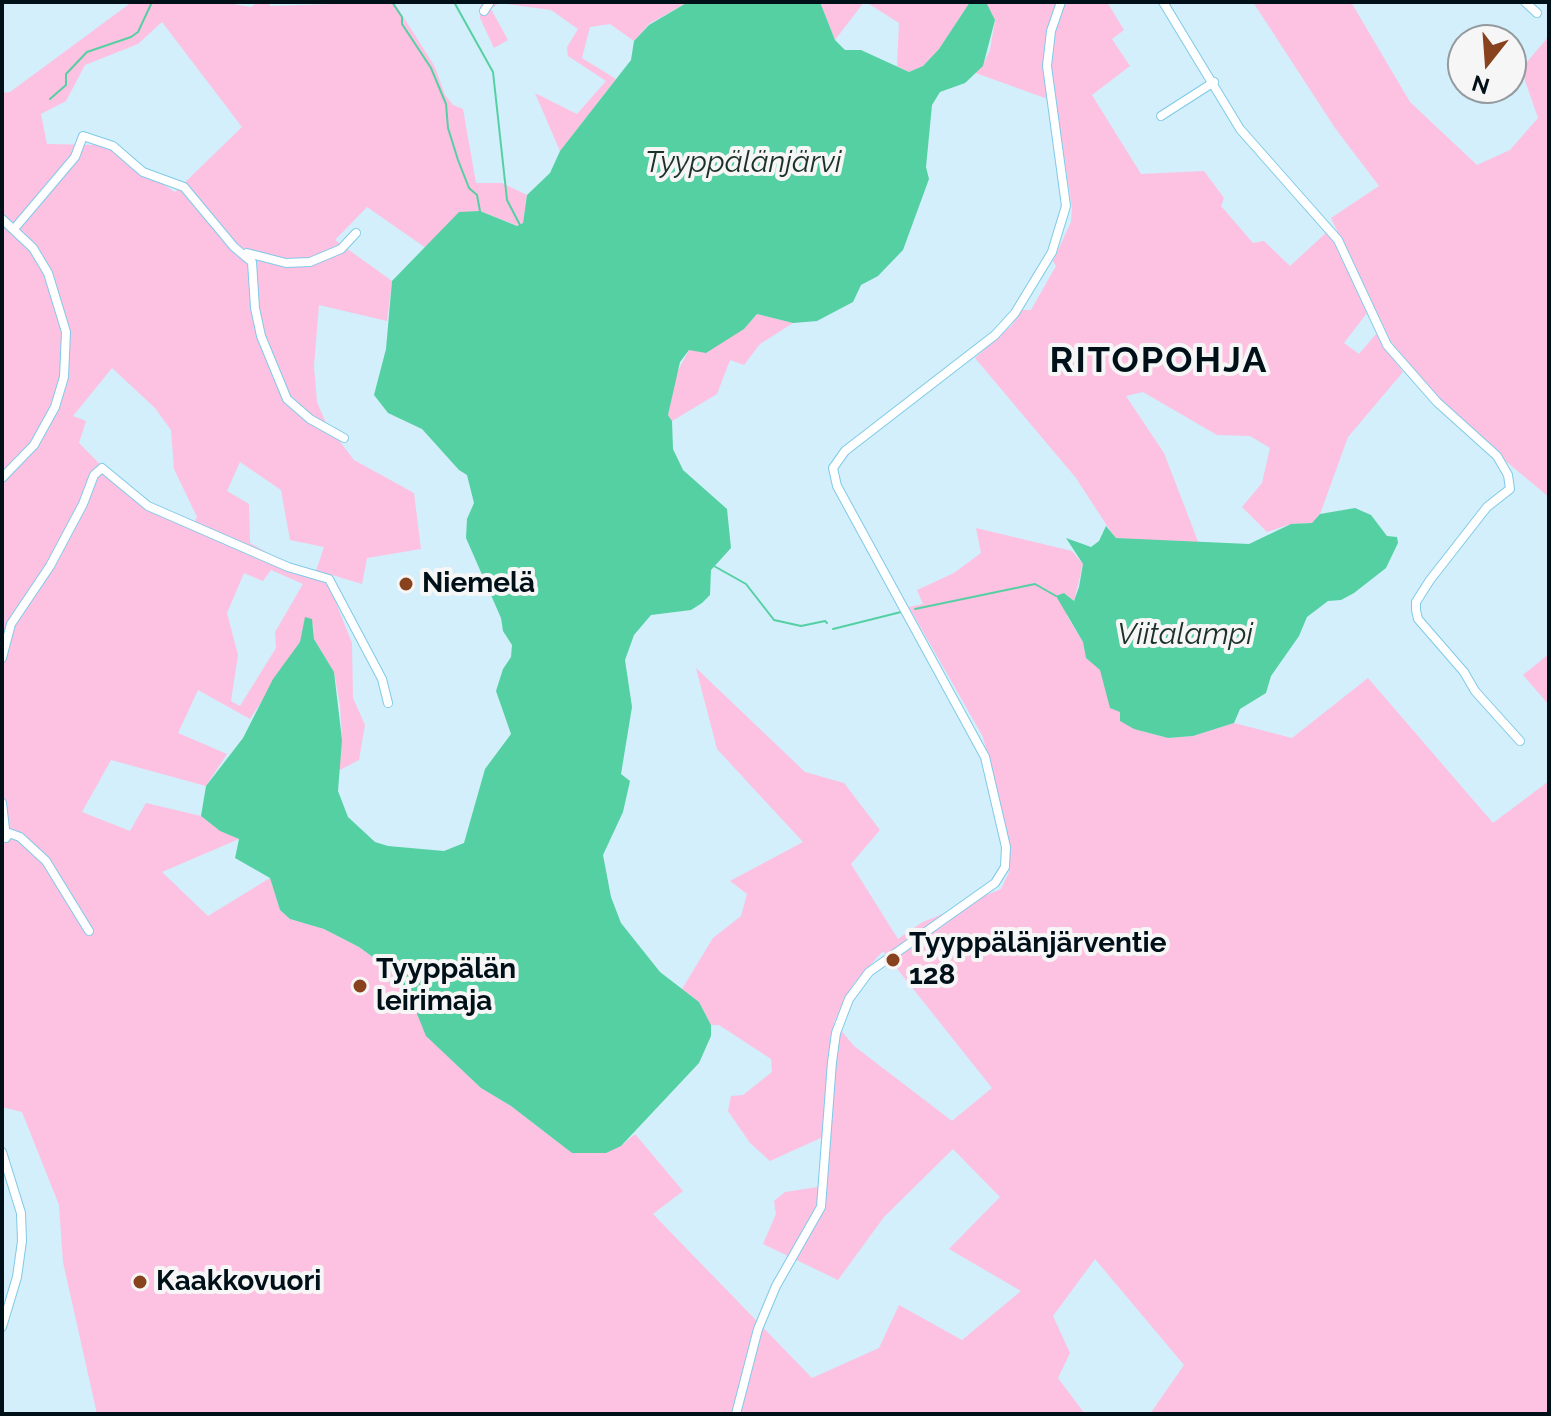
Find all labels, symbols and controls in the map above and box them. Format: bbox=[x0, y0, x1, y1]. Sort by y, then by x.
north arrow bbox=[1447, 24, 1527, 104]
text: N bbox=[1469, 70, 1492, 100]
water label: Tyyppälänjärvi bbox=[645, 145, 841, 181]
district label: RITOPOHJA bbox=[1050, 339, 1268, 383]
place label: Niemelä bbox=[422, 567, 535, 601]
marker: Niemelä bbox=[397, 575, 415, 593]
water label: Viitalampi bbox=[1117, 617, 1253, 653]
place label: Tyyppälänjärventie 128 bbox=[909, 927, 1167, 993]
marker: Tyyppälänjärventie 128 bbox=[884, 951, 902, 969]
place label: Tyyppälän leirimaja bbox=[376, 953, 516, 1019]
marker: Tyyppälän leirimaja bbox=[351, 977, 369, 995]
place label: Kaakkovuori bbox=[156, 1265, 321, 1299]
marker: Kaakkovuori bbox=[131, 1273, 149, 1291]

